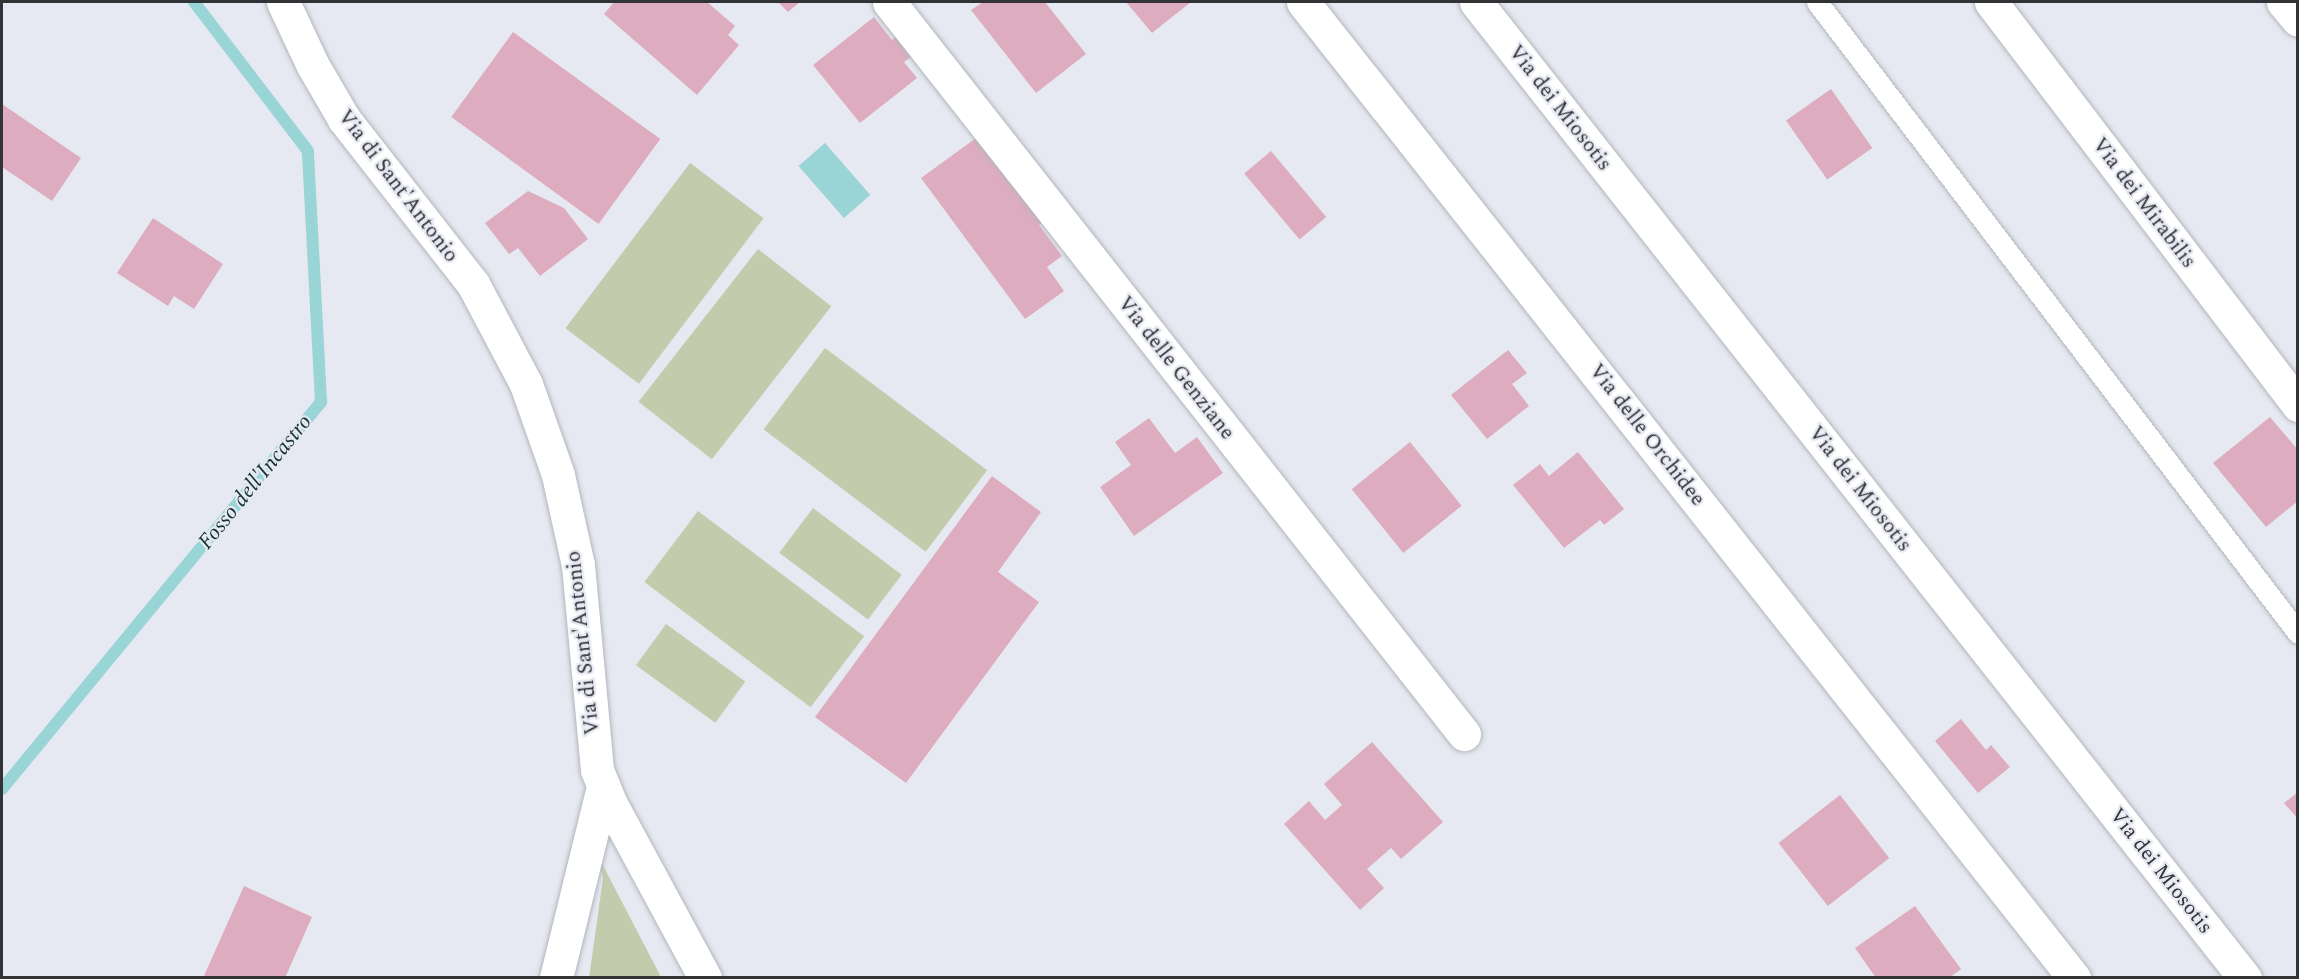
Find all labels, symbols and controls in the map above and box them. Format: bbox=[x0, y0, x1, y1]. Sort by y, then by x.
street label: Via dei Miosotis bbox=[1503, 40, 1617, 176]
street label: Via di Sant'Antonio bbox=[332, 105, 464, 267]
street label: Via dei Mirabilis bbox=[2087, 133, 2201, 273]
street label: Via delle Genziane bbox=[1112, 291, 1240, 445]
street label: Via delle Orchidee bbox=[1584, 359, 1710, 511]
water label: Fosso dell'Incastro bbox=[192, 409, 318, 555]
street label: Via dei Miosotis bbox=[1803, 421, 1917, 557]
street label: Via di Sant'Antonio bbox=[561, 550, 605, 736]
street label: Via dei Miosotis bbox=[2104, 803, 2218, 939]

